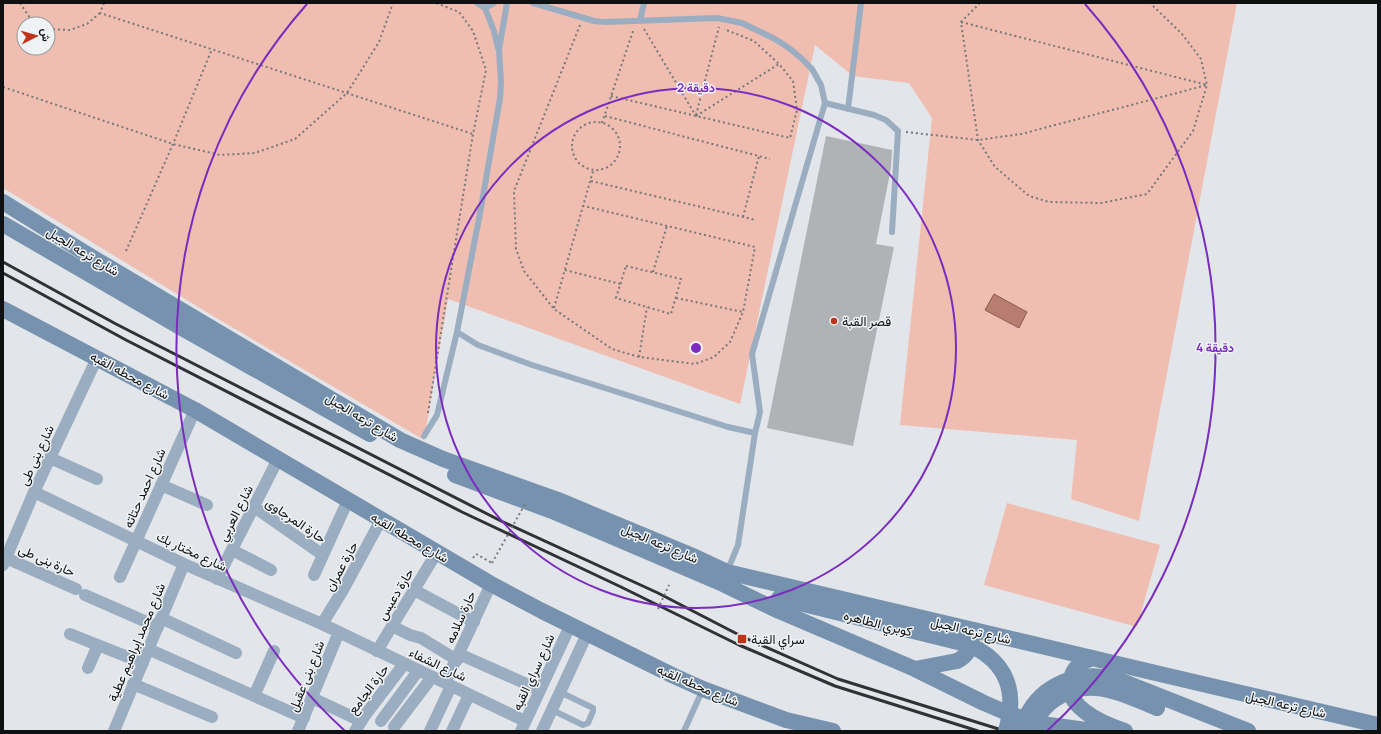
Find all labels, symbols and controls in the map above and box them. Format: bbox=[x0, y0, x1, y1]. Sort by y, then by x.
north arrow bbox=[16, 16, 56, 56]
text: ش bbox=[38, 28, 55, 42]
text: 2 دقيقة bbox=[677, 79, 715, 96]
street label: شارع ترعه الجبل bbox=[43, 222, 123, 281]
place label: قصر القبة bbox=[842, 312, 891, 330]
marker: قصر القبة bbox=[829, 316, 839, 326]
text: 4 دقيقة bbox=[1196, 339, 1234, 356]
centre of rings bbox=[689, 341, 703, 355]
street label: شارع محطه القبه bbox=[87, 347, 173, 404]
street label: شارع ترعه الجبل bbox=[322, 388, 402, 447]
street label: شارع بنى طى bbox=[14, 422, 59, 489]
street label: شارع احمد حتاته bbox=[118, 445, 171, 531]
street label: شارع العربي bbox=[213, 482, 259, 545]
street label: حارة المرجاوى bbox=[262, 493, 330, 547]
street label: شارع محطه القبه bbox=[367, 507, 452, 567]
street label: شارع ترعه الجبل bbox=[618, 519, 701, 568]
street label: شارع مختار بك bbox=[153, 527, 230, 576]
street label: حارة عمران bbox=[320, 538, 362, 594]
street label: حارة بنى طى bbox=[16, 540, 78, 581]
street label: حارة دعبس bbox=[372, 564, 418, 623]
street label: شارع محمد إبراهيم عطية bbox=[103, 580, 170, 704]
street label: حارة سلامه bbox=[440, 588, 480, 646]
street label: كوبري الطاهره bbox=[841, 606, 914, 642]
street label: شارع ترعه الجبل bbox=[929, 612, 1013, 649]
place label: سراي القبة bbox=[751, 630, 805, 650]
street label: شارع سراي القبه bbox=[507, 631, 560, 714]
marker: سراي القبة bbox=[736, 633, 748, 645]
street label: شارع بنى عقيل bbox=[284, 638, 329, 715]
street label: شارع الشفاء bbox=[406, 643, 470, 686]
street label: حارة الجامع bbox=[343, 660, 394, 718]
street label: شارع محطه القبه bbox=[654, 660, 742, 711]
street label: شارع ترعه الجبل bbox=[1244, 686, 1328, 723]

